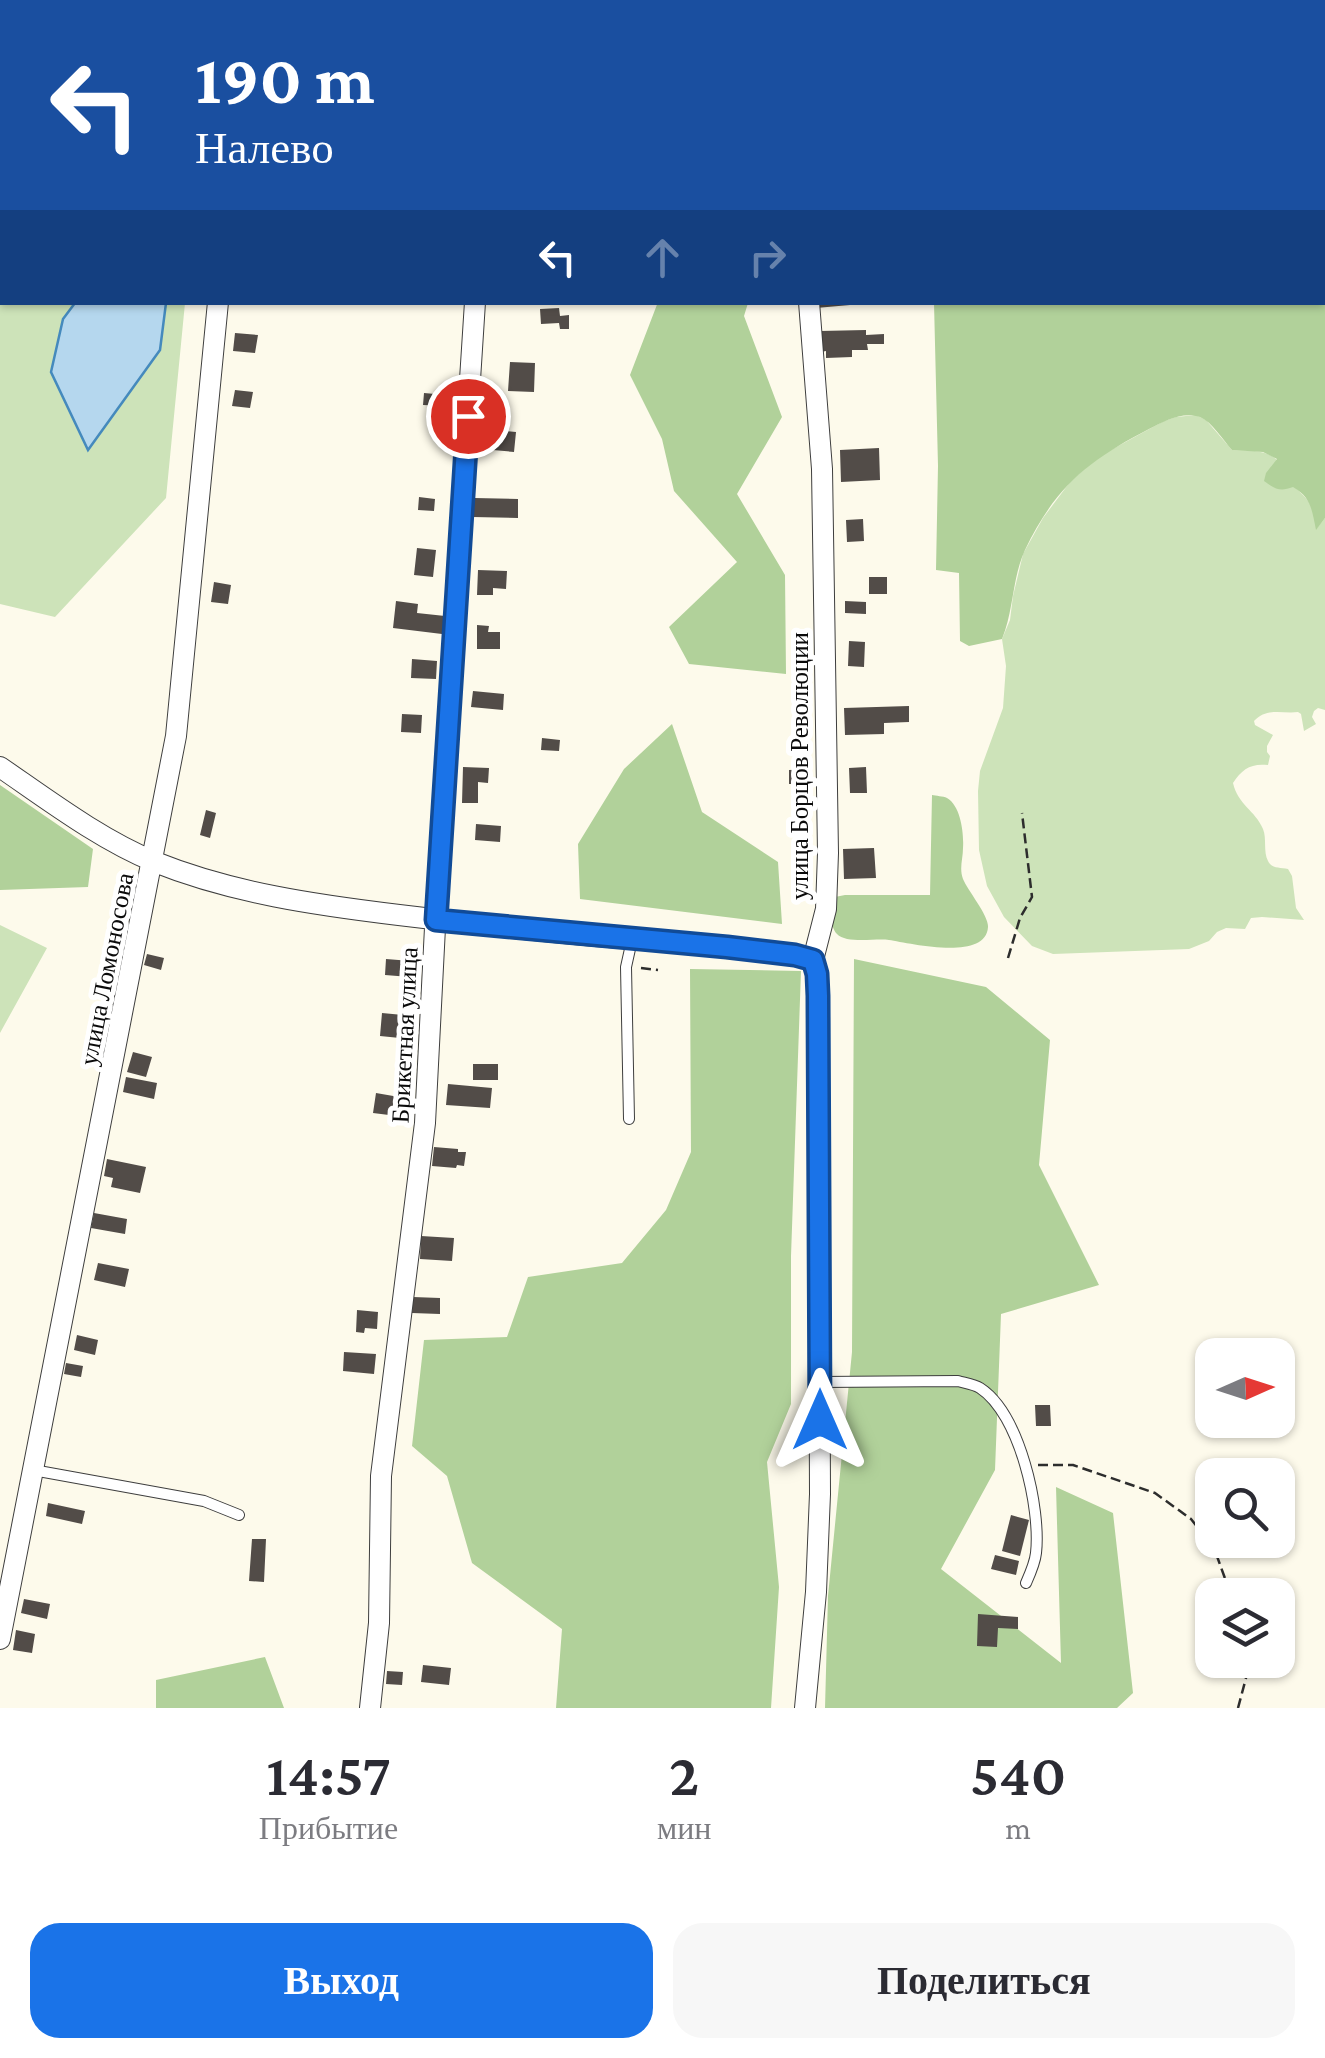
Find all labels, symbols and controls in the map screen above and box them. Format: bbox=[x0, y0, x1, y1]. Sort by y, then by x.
icon: left bbox=[30, 40, 160, 170]
text: 190 m bbox=[195, 40, 375, 118]
text: Налево bbox=[195, 123, 334, 173]
icon: left bbox=[530, 230, 585, 285]
icon: ahead bbox=[635, 230, 690, 285]
icon: right bbox=[740, 230, 795, 285]
pin bbox=[426, 374, 511, 459]
icon: arrive bbox=[441, 389, 496, 444]
street label: улица Борцов Революции bbox=[786, 632, 813, 900]
street label: улица Ломоносова bbox=[75, 870, 138, 1068]
street label: Брикетная улица bbox=[386, 946, 423, 1124]
north arrow bbox=[1195, 1338, 1295, 1438]
map controls bbox=[1195, 1338, 1295, 1678]
position arrow bbox=[768, 1368, 872, 1472]
button: search bbox=[1195, 1458, 1295, 1558]
button: layers bbox=[1195, 1578, 1295, 1678]
text: 14:57 bbox=[266, 1741, 391, 1808]
text: 2 bbox=[669, 1741, 699, 1808]
text: 540 bbox=[970, 1741, 1066, 1808]
text: Прибытие bbox=[259, 1810, 398, 1846]
text: мин bbox=[657, 1810, 711, 1846]
text: m bbox=[1005, 1810, 1031, 1846]
button: Выход bbox=[30, 1923, 653, 2038]
button: Поделиться bbox=[673, 1923, 1295, 2038]

